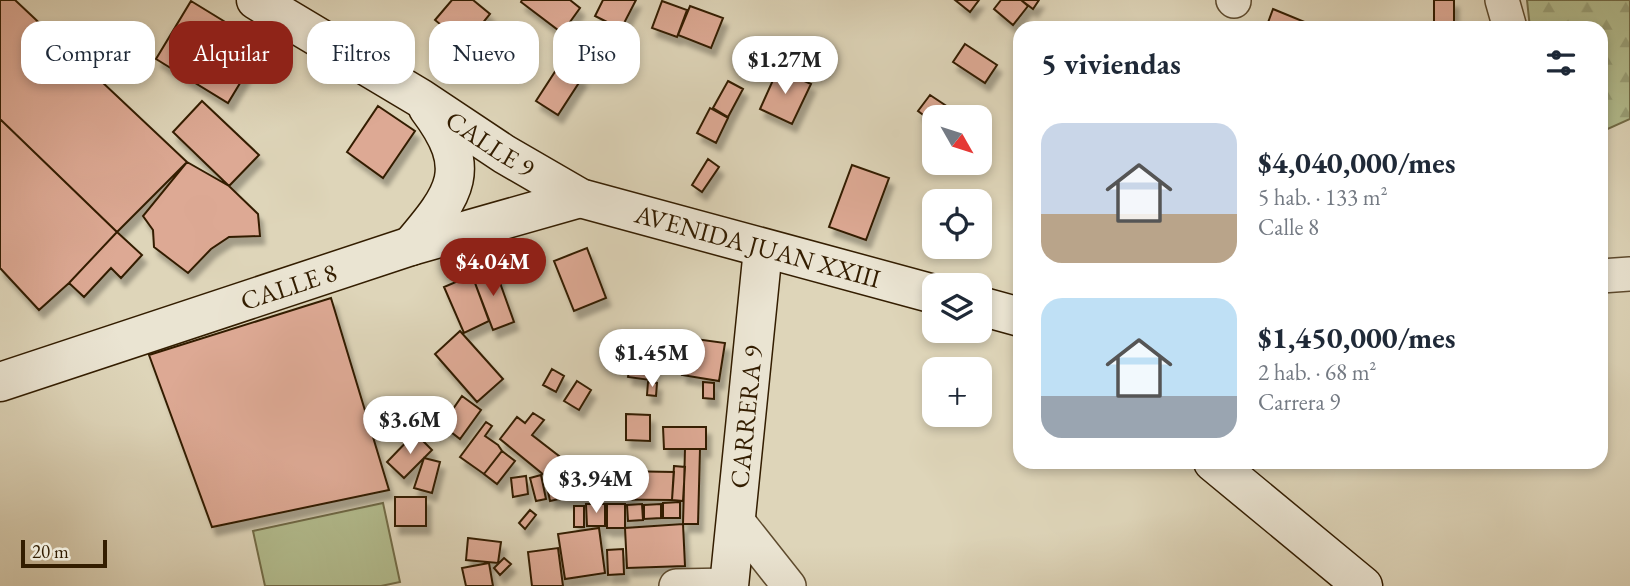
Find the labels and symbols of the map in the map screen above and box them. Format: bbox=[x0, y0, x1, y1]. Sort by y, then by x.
pin: $1.27M bbox=[728, 36, 842, 96]
street label: CALLE 9 bbox=[439, 103, 541, 185]
north arrow bbox=[922, 105, 992, 175]
street label: AVENIDA JUAN XXIII bbox=[630, 196, 885, 296]
pin: $4.04M bbox=[436, 238, 550, 298]
street label: CALLE 8 bbox=[236, 255, 341, 318]
pin: $1.45M bbox=[595, 330, 709, 389]
street label: CARRERA 9 bbox=[722, 343, 770, 490]
pin: $3.6M bbox=[361, 396, 459, 456]
pin: $3.94M bbox=[539, 456, 653, 515]
scale bar bbox=[21, 537, 107, 569]

